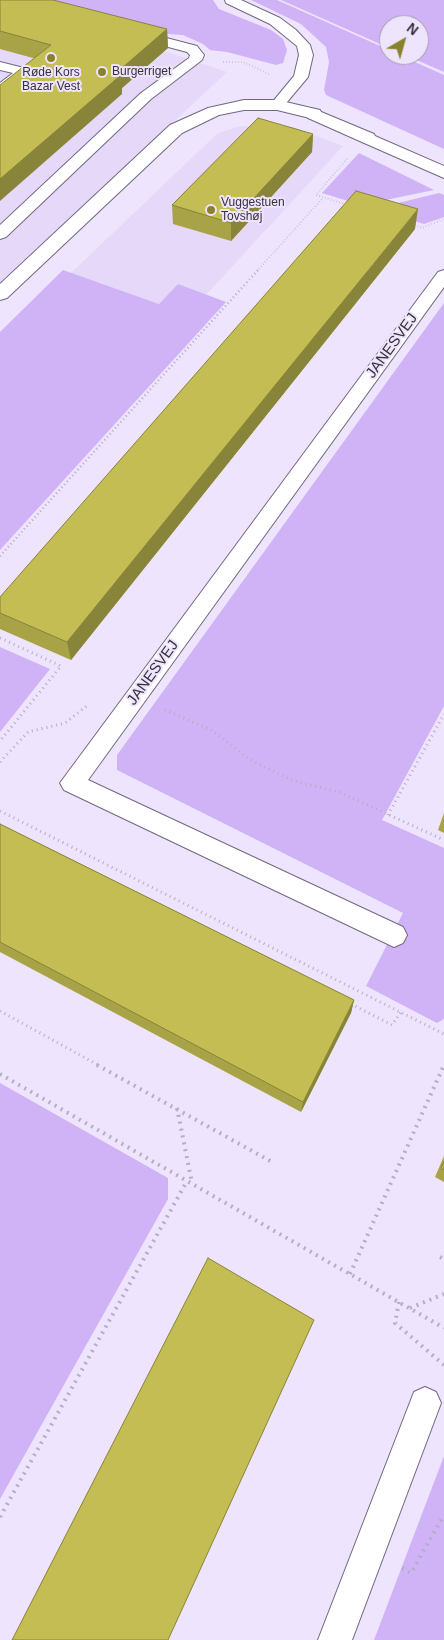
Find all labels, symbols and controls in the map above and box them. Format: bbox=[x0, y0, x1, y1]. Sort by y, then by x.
north arrow bbox=[379, 15, 429, 65]
text: N bbox=[404, 20, 422, 38]
marker: Røde Kors Bazar Vest bbox=[45, 52, 57, 64]
place label: Burgerriget bbox=[112, 65, 171, 79]
place label: Røde Kors Bazar Vest bbox=[22, 66, 80, 94]
marker: Burgerriget bbox=[96, 66, 108, 78]
place label: Vuggestuen Tovshøj bbox=[221, 196, 285, 224]
marker: Vuggestuen Tovshøj bbox=[205, 204, 217, 216]
street label: JANESVEJ bbox=[362, 310, 422, 382]
street label: JANESVEJ bbox=[123, 637, 183, 709]

